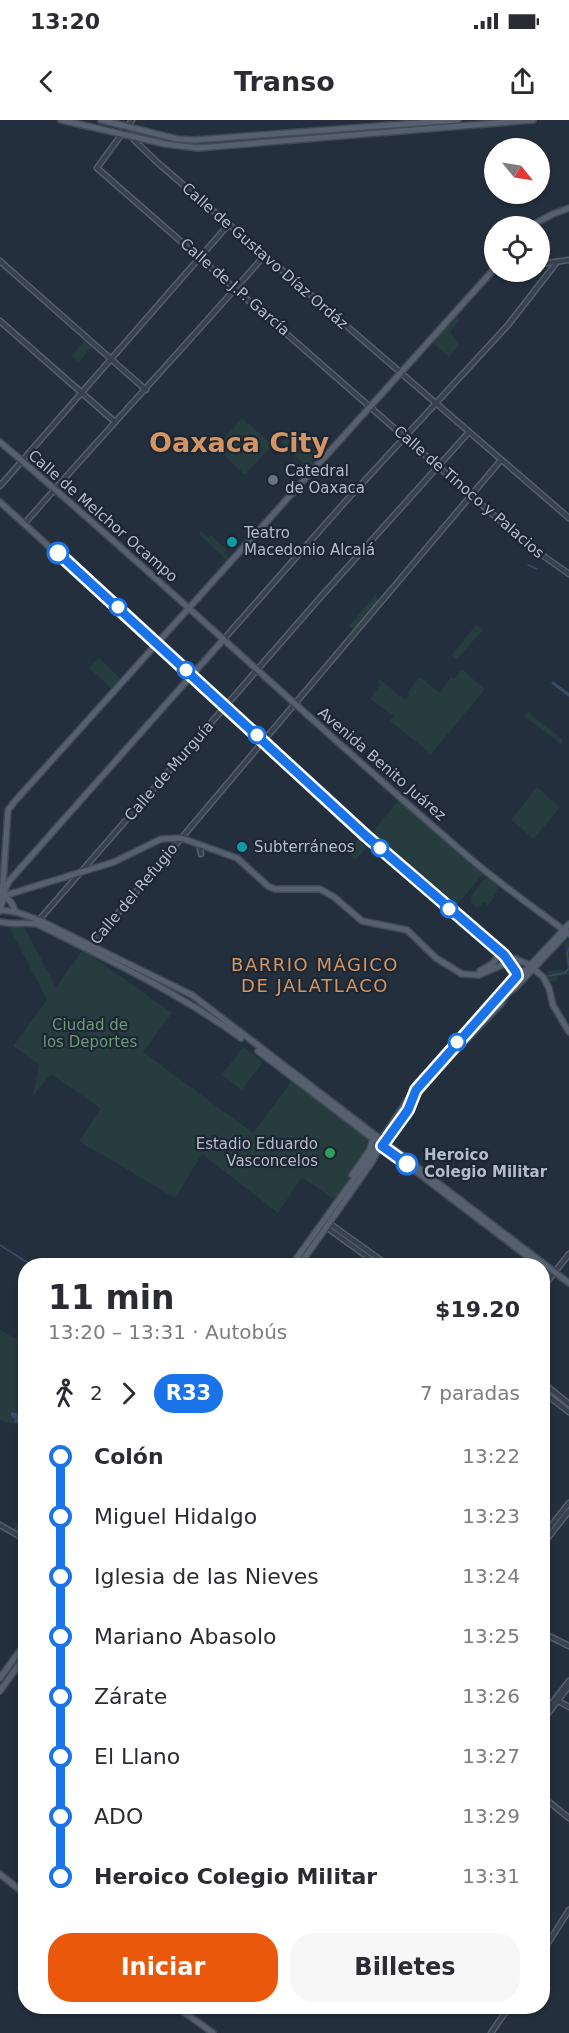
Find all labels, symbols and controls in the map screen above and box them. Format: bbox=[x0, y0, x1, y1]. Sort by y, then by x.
text: 13:20 bbox=[30, 9, 100, 34]
icon: back bbox=[30, 65, 63, 98]
icon: share bbox=[506, 65, 539, 98]
text: Transo bbox=[234, 66, 335, 97]
north arrow bbox=[484, 138, 550, 204]
map controls bbox=[484, 138, 550, 282]
street label: Calle de Gustavo Díaz Ordáz bbox=[178, 179, 352, 333]
button: locate bbox=[484, 216, 550, 282]
street label: Calle de J.P. García bbox=[177, 235, 293, 339]
street label: Calle de Tinoco y Palacios bbox=[390, 422, 548, 562]
district label: Oaxaca City bbox=[149, 427, 329, 458]
street label: Calle de Melchor Ocampo bbox=[25, 446, 181, 586]
place label: Catedral de Oaxaca bbox=[285, 462, 365, 497]
marker: Catedral de Oaxaca bbox=[266, 473, 280, 487]
place label: Teatro Macedonio Alcalá bbox=[243, 524, 375, 559]
marker: Teatro Macedonio Alcalá bbox=[225, 535, 239, 549]
unlabelled marker bbox=[47, 542, 69, 564]
unlabelled marker bbox=[109, 598, 127, 616]
unlabelled marker bbox=[177, 661, 195, 679]
street label: Avenida Benito Juárez bbox=[314, 703, 450, 825]
street label: Calle de Murguía bbox=[121, 717, 217, 825]
unlabelled marker bbox=[248, 726, 266, 744]
place label: Subterráneos bbox=[254, 838, 355, 856]
unlabelled marker bbox=[371, 839, 389, 857]
street label: Calle del Refugio bbox=[87, 840, 181, 948]
marker: Subterráneos bbox=[235, 840, 249, 854]
unlabelled marker bbox=[440, 900, 458, 918]
district label: BARRIO MÁGICO DE JALATLACO bbox=[231, 954, 399, 996]
park label: Ciudad de los Deportes bbox=[43, 1016, 137, 1051]
unlabelled marker bbox=[448, 1033, 466, 1051]
place label: Estadio Eduardo Vasconcelos bbox=[196, 1135, 318, 1170]
marker: Estadio Eduardo Vasconcelos bbox=[323, 1146, 337, 1160]
place label: Heroico Colegio Militar bbox=[424, 1146, 548, 1181]
marker: Heroico Colegio Militar bbox=[396, 1153, 418, 1175]
text: 11 min bbox=[48, 1278, 175, 1317]
text: $19.20 bbox=[435, 1297, 520, 1322]
text: 13:20 – 13:31 · Autobús bbox=[48, 1320, 287, 1344]
icon: walk bbox=[48, 1377, 81, 1410]
icon: forward bbox=[112, 1377, 145, 1410]
text: 2 bbox=[90, 1381, 103, 1405]
text: R33 bbox=[166, 1381, 211, 1405]
text: 7 paradas bbox=[420, 1381, 520, 1405]
text: Colón bbox=[94, 1444, 164, 1469]
text: 13:22 bbox=[462, 1444, 520, 1468]
text: Miguel Hidalgo bbox=[94, 1504, 257, 1529]
text: 13:23 bbox=[462, 1504, 520, 1528]
text: Iglesia de las Nieves bbox=[94, 1564, 319, 1589]
text: 13:24 bbox=[462, 1564, 520, 1588]
text: Mariano Abasolo bbox=[94, 1624, 277, 1649]
text: 13:25 bbox=[462, 1624, 520, 1648]
text: Zárate bbox=[94, 1684, 167, 1709]
text: 13:26 bbox=[462, 1684, 520, 1708]
text: El Llano bbox=[94, 1744, 180, 1769]
text: 13:27 bbox=[462, 1744, 520, 1768]
text: ADO bbox=[94, 1804, 143, 1829]
text: 13:29 bbox=[462, 1804, 520, 1828]
text: Heroico Colegio Militar bbox=[94, 1864, 377, 1889]
text: 13:31 bbox=[462, 1864, 520, 1888]
button: Iniciar bbox=[48, 1933, 278, 2002]
button: Billetes bbox=[290, 1933, 520, 2002]

